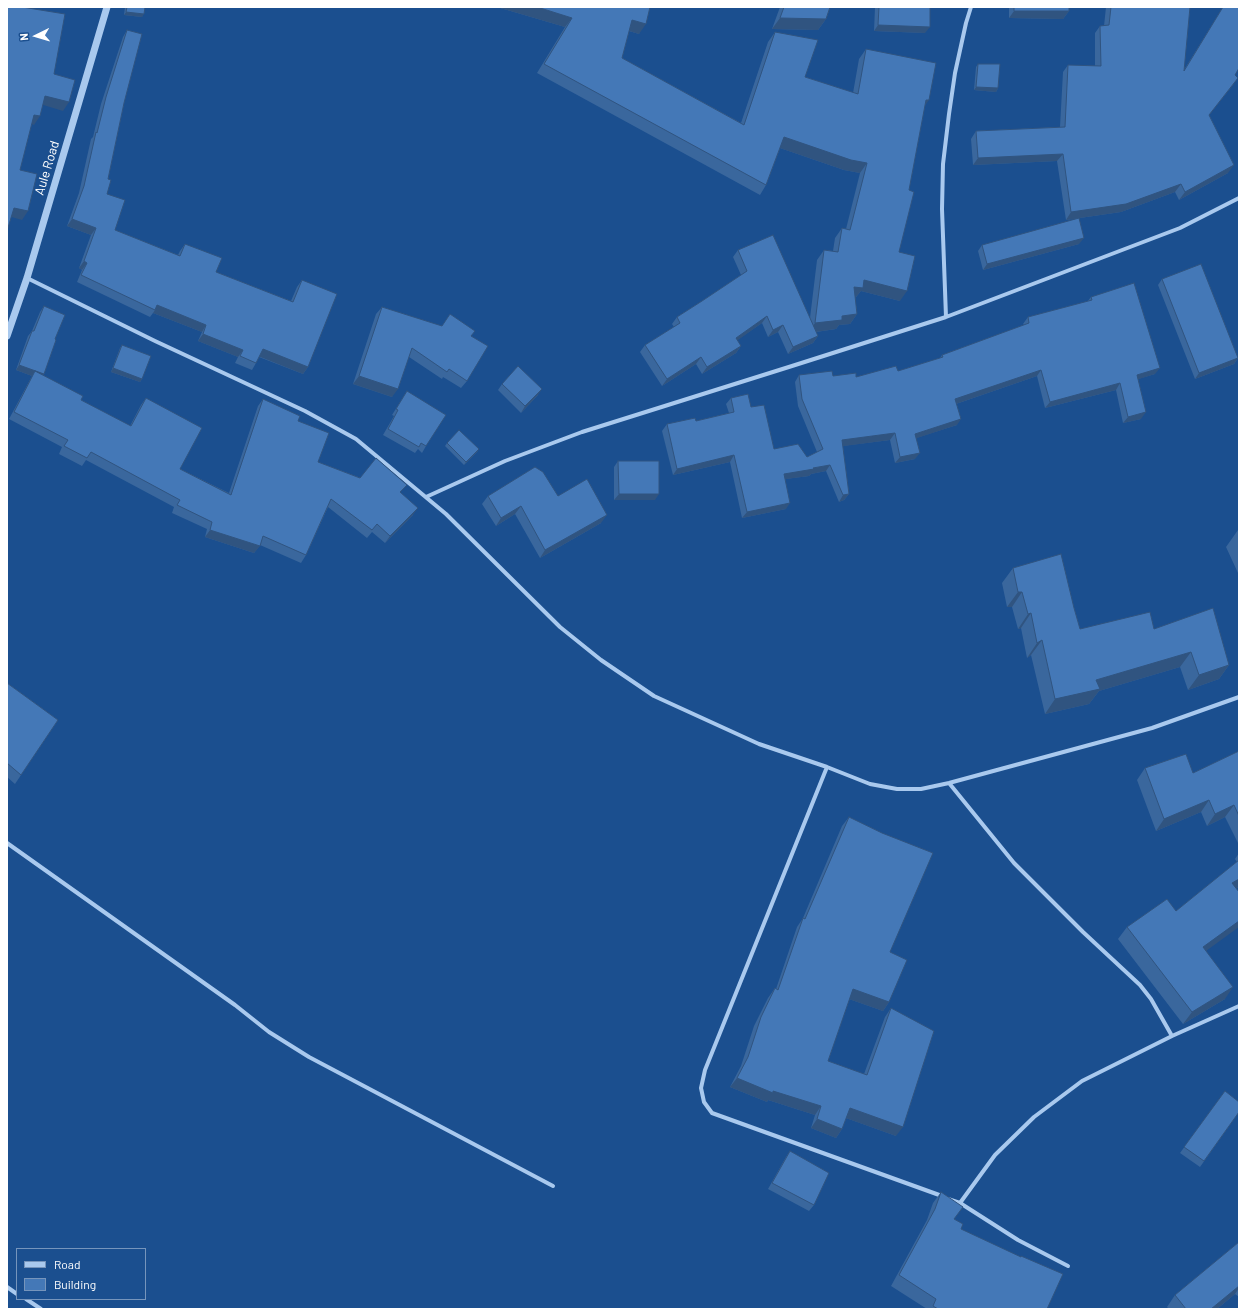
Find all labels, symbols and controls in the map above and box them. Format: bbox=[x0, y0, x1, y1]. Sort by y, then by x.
north arrow bbox=[16, 16, 56, 56]
text: N bbox=[17, 33, 30, 41]
street label: Aule Road bbox=[31, 139, 63, 197]
legend bbox=[16, 1248, 146, 1300]
text: Road bbox=[54, 1257, 81, 1271]
text: Building bbox=[54, 1277, 96, 1291]

